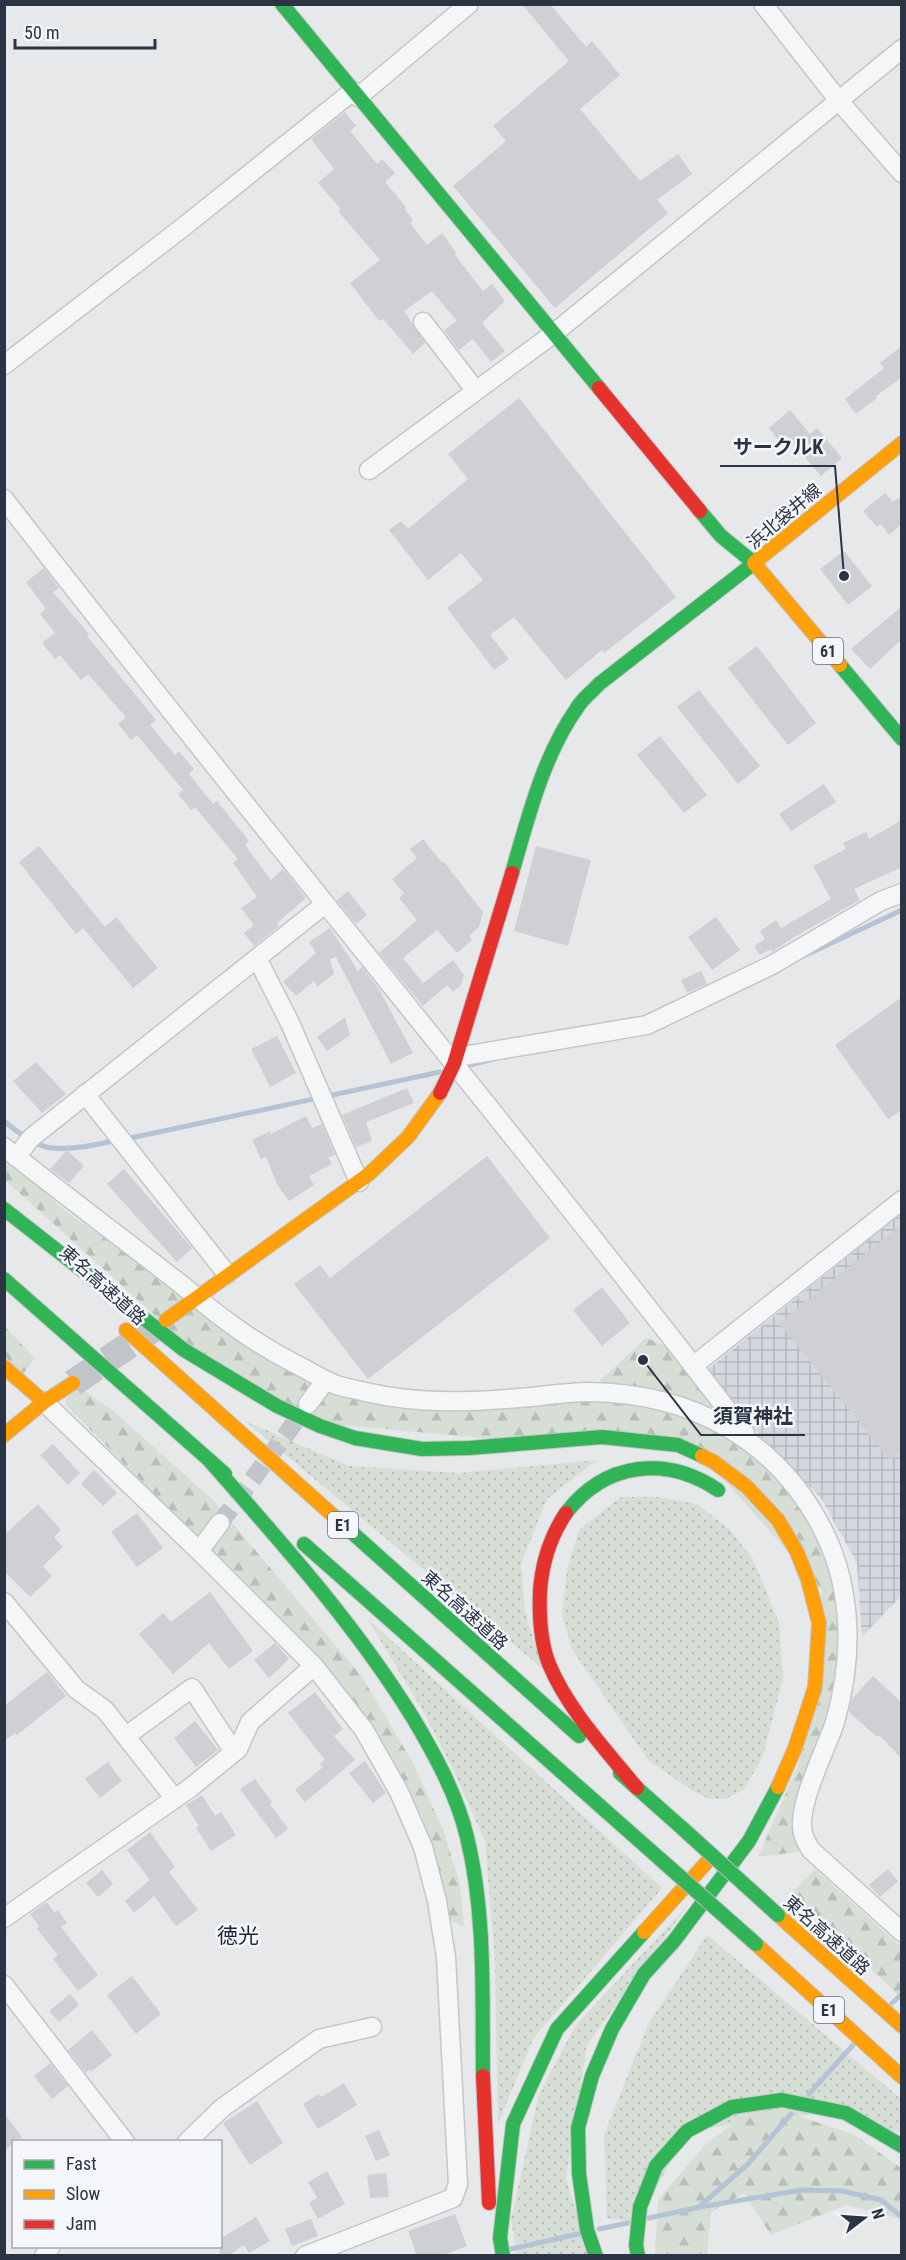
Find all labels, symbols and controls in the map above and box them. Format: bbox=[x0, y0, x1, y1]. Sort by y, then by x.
scale bar bbox=[15, 12, 154, 50]
text: 50 m bbox=[24, 22, 59, 43]
callout: サークルK bbox=[720, 428, 835, 466]
text: サークルK bbox=[733, 435, 824, 459]
street label: 浜北袋井線 bbox=[743, 479, 825, 553]
road number: 61 bbox=[813, 638, 843, 664]
street label: 東名高速道路 bbox=[56, 1241, 150, 1329]
callout: 須賀神社 bbox=[701, 1397, 805, 1435]
text: 須賀神社 bbox=[713, 1404, 793, 1428]
road number: E1 bbox=[328, 1512, 358, 1538]
street label: 東名高速道路 bbox=[418, 1566, 512, 1654]
street label: 東名高速道路 bbox=[780, 1891, 874, 1979]
district label: 徳光 bbox=[217, 1924, 259, 1948]
road number: E1 bbox=[814, 1997, 844, 2023]
legend bbox=[12, 2140, 222, 2248]
text: Fast bbox=[66, 2153, 97, 2174]
text: Slow bbox=[66, 2183, 101, 2204]
north arrow bbox=[834, 2188, 894, 2248]
text: N bbox=[867, 2206, 888, 2221]
text: Jam bbox=[66, 2213, 97, 2234]

